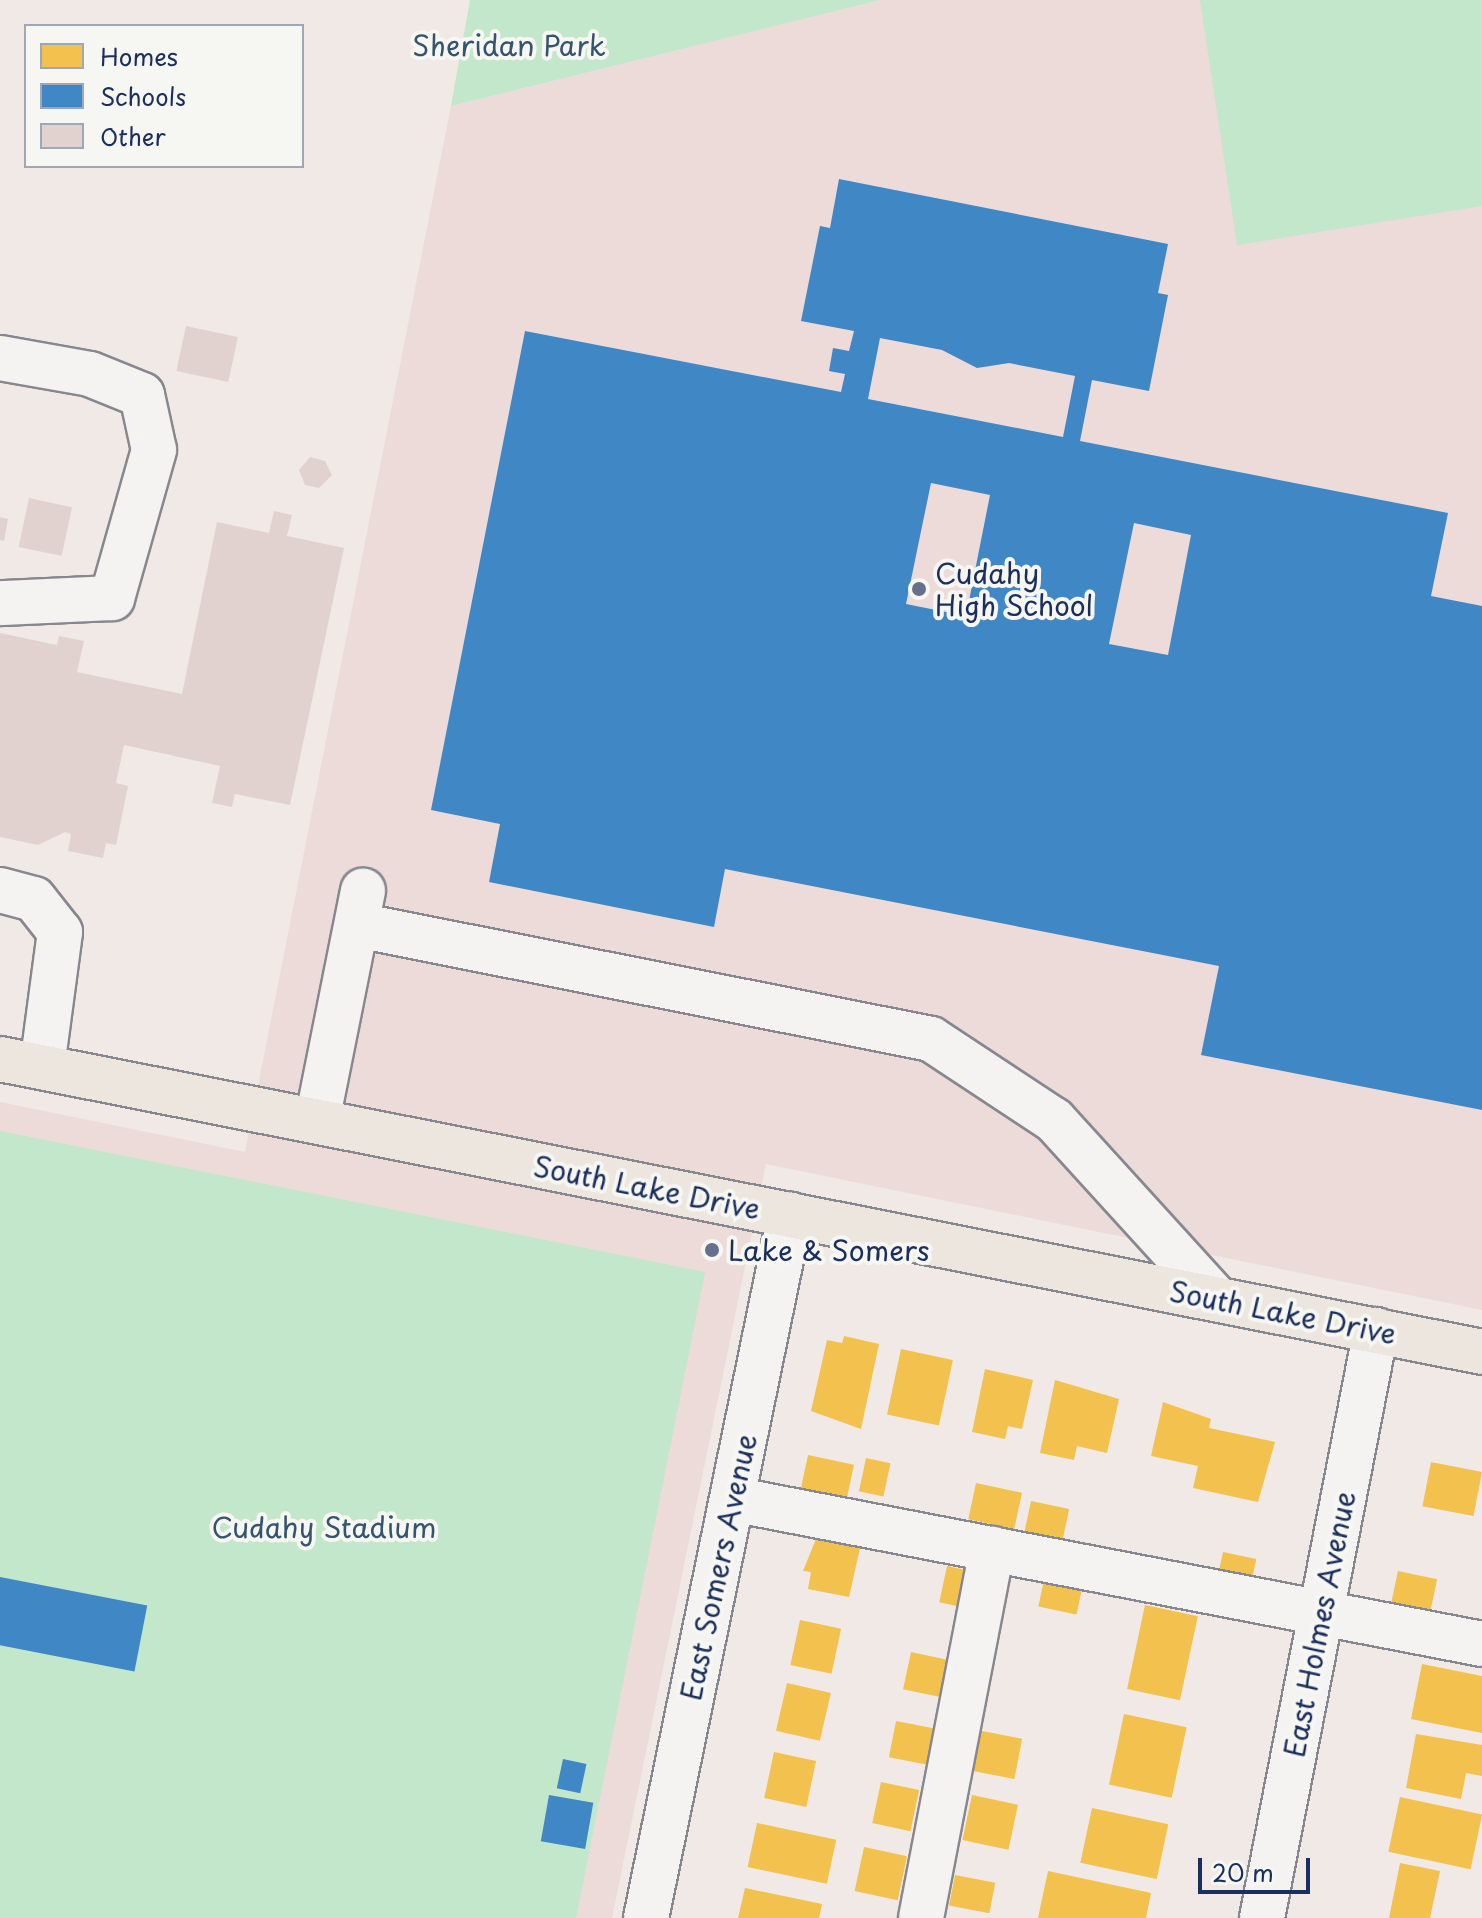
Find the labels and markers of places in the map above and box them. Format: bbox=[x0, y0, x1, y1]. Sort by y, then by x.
place label: Cudahy High School bbox=[935, 556, 1094, 622]
marker: Cudahy High School bbox=[910, 580, 928, 598]
place label: Lake & Somers bbox=[728, 1233, 930, 1267]
marker: Lake & Somers bbox=[703, 1241, 721, 1259]

